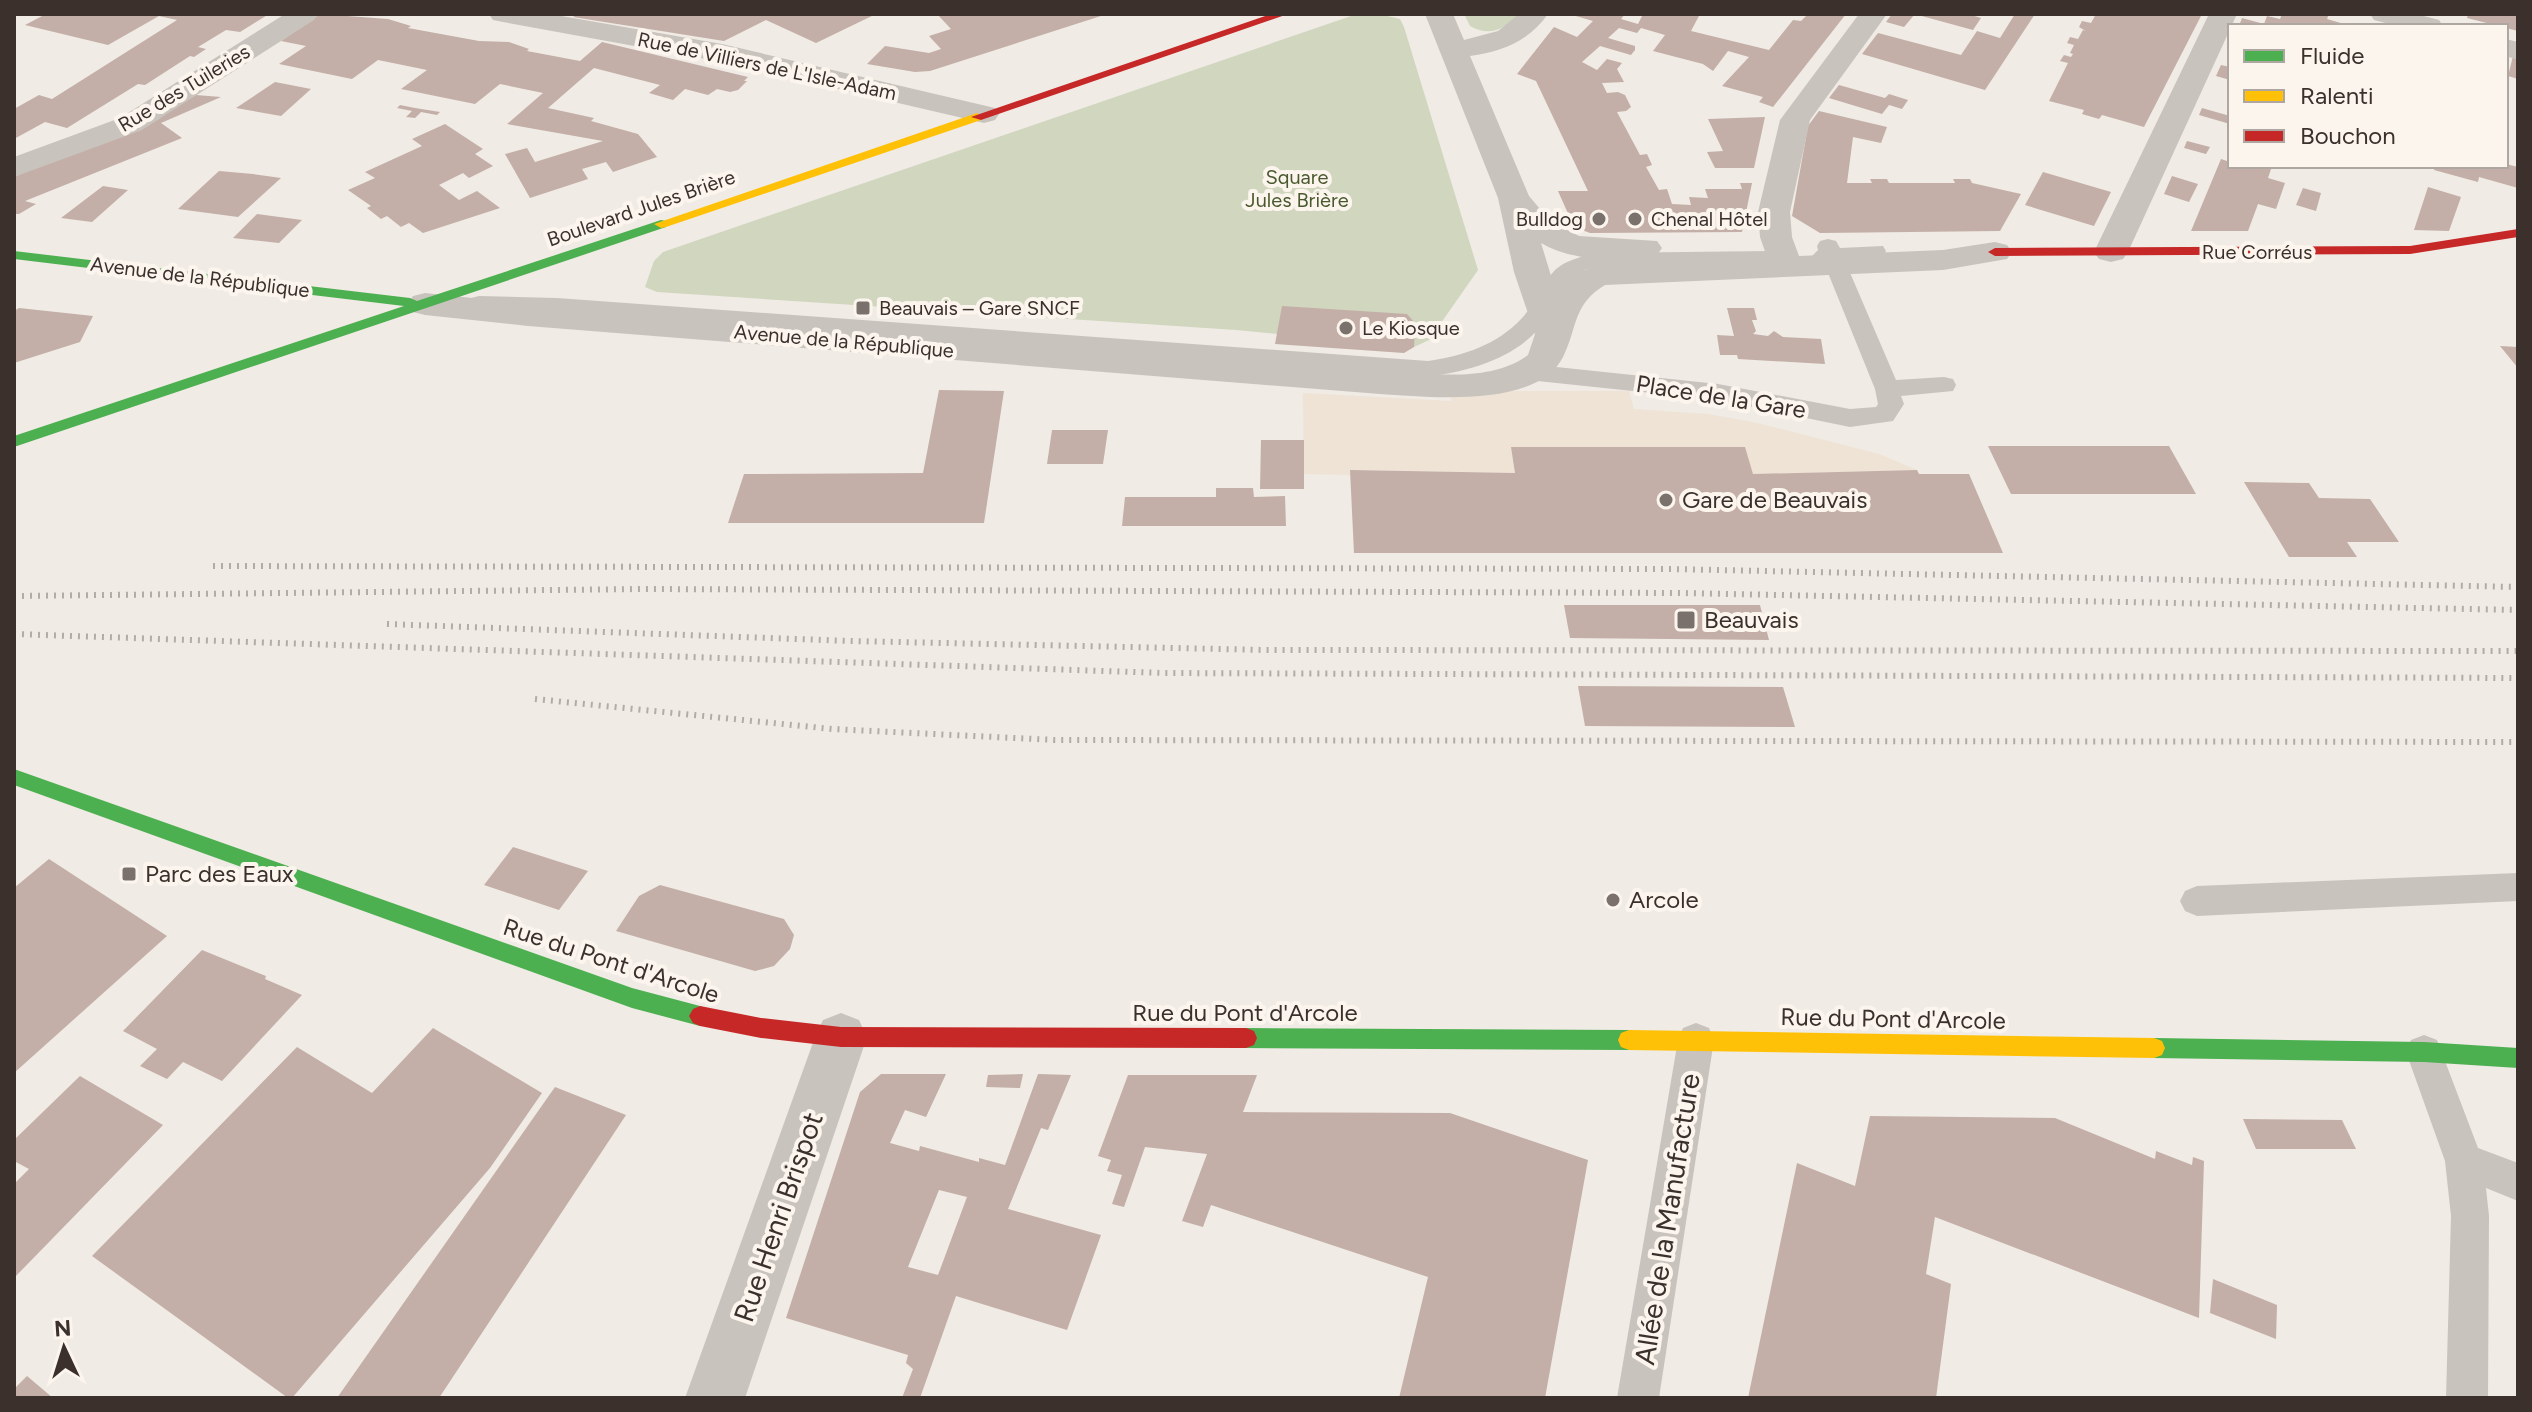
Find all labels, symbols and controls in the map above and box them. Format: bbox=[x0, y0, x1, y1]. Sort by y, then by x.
legend bbox=[2228, 24, 2508, 168]
street label: Rue de Villiers de L'Isle-Adam bbox=[636, 27, 898, 105]
street label: Rue des Tuileries bbox=[114, 39, 254, 137]
text: Fluide bbox=[2300, 41, 2364, 70]
text: Ralenti bbox=[2300, 81, 2374, 110]
text: Bouchon bbox=[2300, 121, 2396, 150]
street label: Boulevard Jules Brière bbox=[544, 165, 738, 251]
park label: Square Jules Brière bbox=[1245, 165, 1349, 212]
place label: Bulldog bbox=[1516, 207, 1583, 231]
place label: Chenal Hôtel bbox=[1651, 207, 1768, 231]
marker: Bulldog bbox=[1590, 210, 1608, 228]
marker: Chenal Hôtel bbox=[1626, 210, 1644, 228]
street label: Rue Corréus bbox=[2202, 240, 2312, 264]
street label: Avenue de la République bbox=[89, 252, 311, 302]
place label: Beauvais – Gare SNCF bbox=[879, 296, 1080, 320]
marker: Beauvais – Gare SNCF bbox=[854, 299, 872, 317]
place label: Le Kiosque bbox=[1362, 316, 1460, 340]
street label: Avenue de la République bbox=[733, 319, 955, 363]
marker: Le Kiosque bbox=[1337, 319, 1355, 337]
street label: Place de la Gare bbox=[1634, 369, 1808, 424]
place label: Gare de Beauvais bbox=[1682, 485, 1867, 514]
marker: Gare de Beauvais bbox=[1657, 491, 1675, 509]
place label: Beauvais bbox=[1704, 605, 1799, 634]
marker: Beauvais bbox=[1675, 609, 1697, 631]
place label: Parc des Eaux bbox=[145, 859, 294, 888]
marker: Parc des Eaux bbox=[120, 865, 138, 883]
place label: Arcole bbox=[1629, 885, 1699, 914]
marker: Arcole bbox=[1604, 891, 1622, 909]
street label: Rue du Pont d'Arcole bbox=[500, 912, 723, 1009]
street label: Rue du Pont d'Arcole bbox=[1132, 998, 1358, 1027]
street label: Rue du Pont d'Arcole bbox=[1780, 1002, 2006, 1035]
street label: Allée de la Manufacture bbox=[1627, 1071, 1707, 1367]
street label: Rue Henri Brispot bbox=[726, 1108, 830, 1326]
north arrow bbox=[24, 1308, 104, 1388]
text: N bbox=[53, 1314, 72, 1343]

